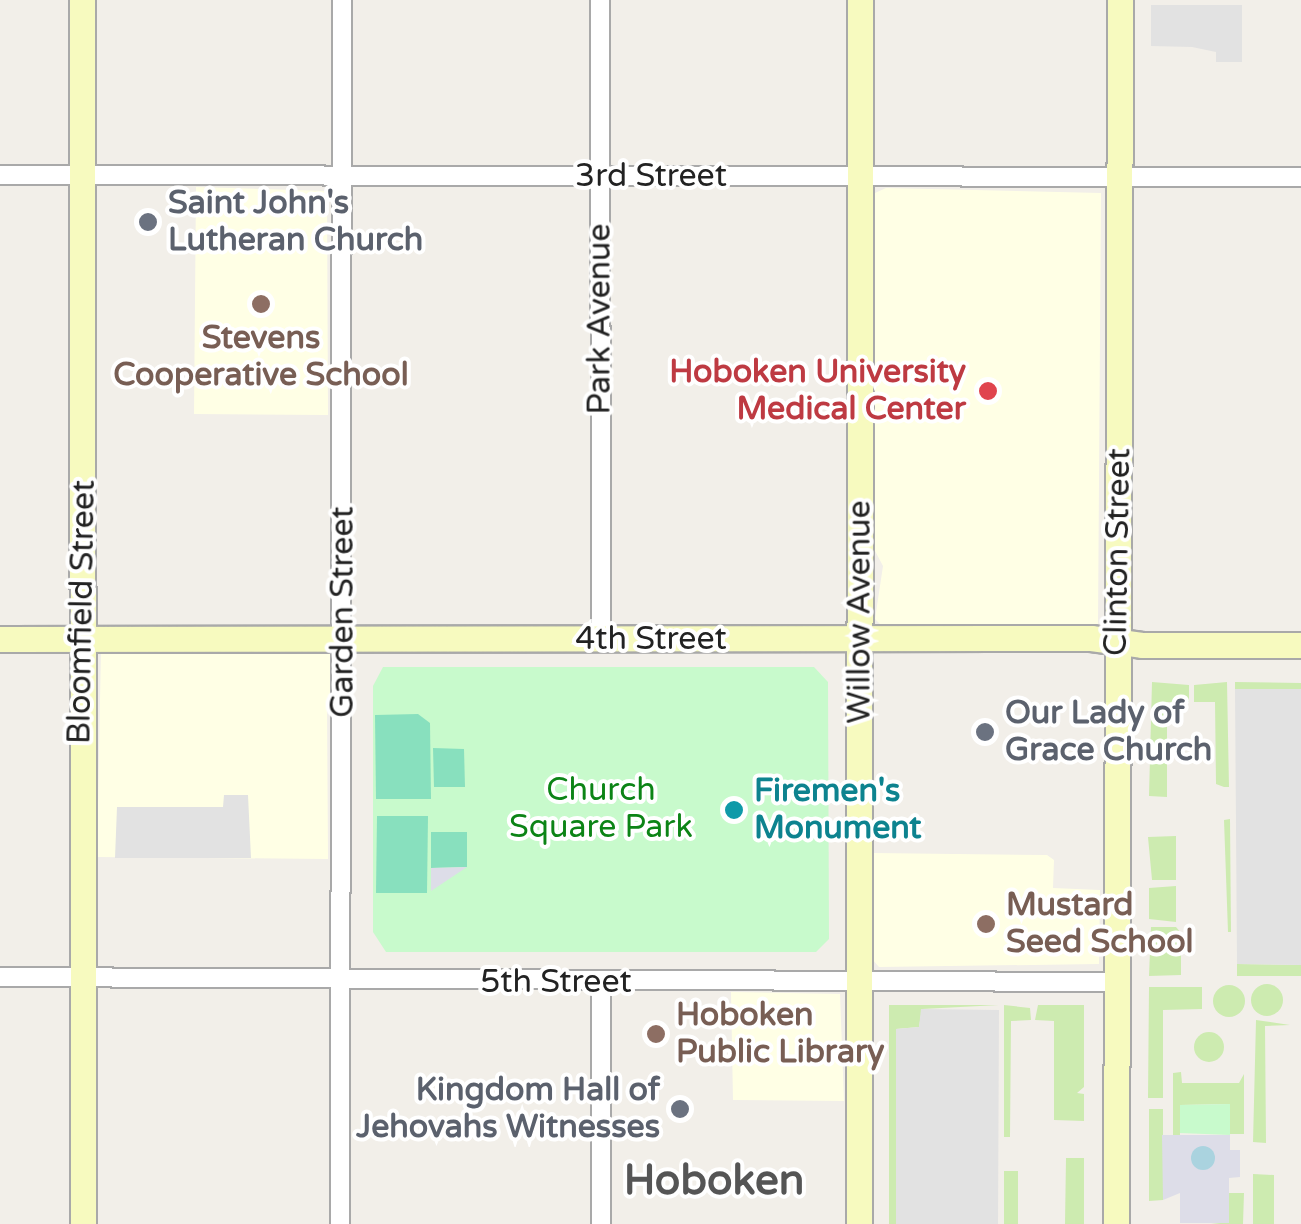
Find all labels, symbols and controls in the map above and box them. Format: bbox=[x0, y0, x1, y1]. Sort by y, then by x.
street label: 3rd Street bbox=[575, 157, 727, 195]
place label: Saint John's Lutheran Church bbox=[168, 185, 423, 260]
marker: Saint John's Lutheran Church bbox=[137, 211, 159, 233]
street label: Park Avenue bbox=[581, 223, 619, 415]
marker: Stevens Cooperative School bbox=[250, 293, 272, 315]
place label: Stevens Cooperative School bbox=[113, 320, 409, 395]
place label: Hoboken University Medical Center bbox=[669, 354, 966, 429]
marker: Hoboken University Medical Center bbox=[975, 378, 1001, 404]
street label: Clinton Street bbox=[1097, 448, 1139, 656]
street label: Bloomfield Street bbox=[60, 480, 104, 744]
street label: Willow Avenue bbox=[841, 500, 879, 724]
street label: Garden Street bbox=[324, 506, 362, 718]
street label: 4th Street bbox=[575, 620, 727, 658]
place label: Our Lady of Grace Church bbox=[1005, 695, 1212, 770]
marker: Our Lady of Grace Church bbox=[974, 721, 996, 743]
park label: Church Square Park bbox=[509, 772, 693, 847]
place label: Firemen's Monument bbox=[754, 773, 922, 848]
marker: Firemen's Monument bbox=[723, 799, 745, 821]
place label: Mustard Seed School bbox=[1006, 887, 1194, 962]
marker: Mustard Seed School bbox=[975, 913, 997, 935]
street label: 5th Street bbox=[480, 963, 632, 1001]
place label: Hoboken Public Library bbox=[676, 997, 885, 1072]
marker: Hoboken Public Library bbox=[645, 1023, 667, 1045]
place label: Kingdom Hall of Jehovahs Witnesses bbox=[356, 1072, 660, 1147]
marker: Kingdom Hall of Jehovahs Witnesses bbox=[669, 1098, 691, 1120]
district label: Hoboken bbox=[624, 1156, 804, 1206]

